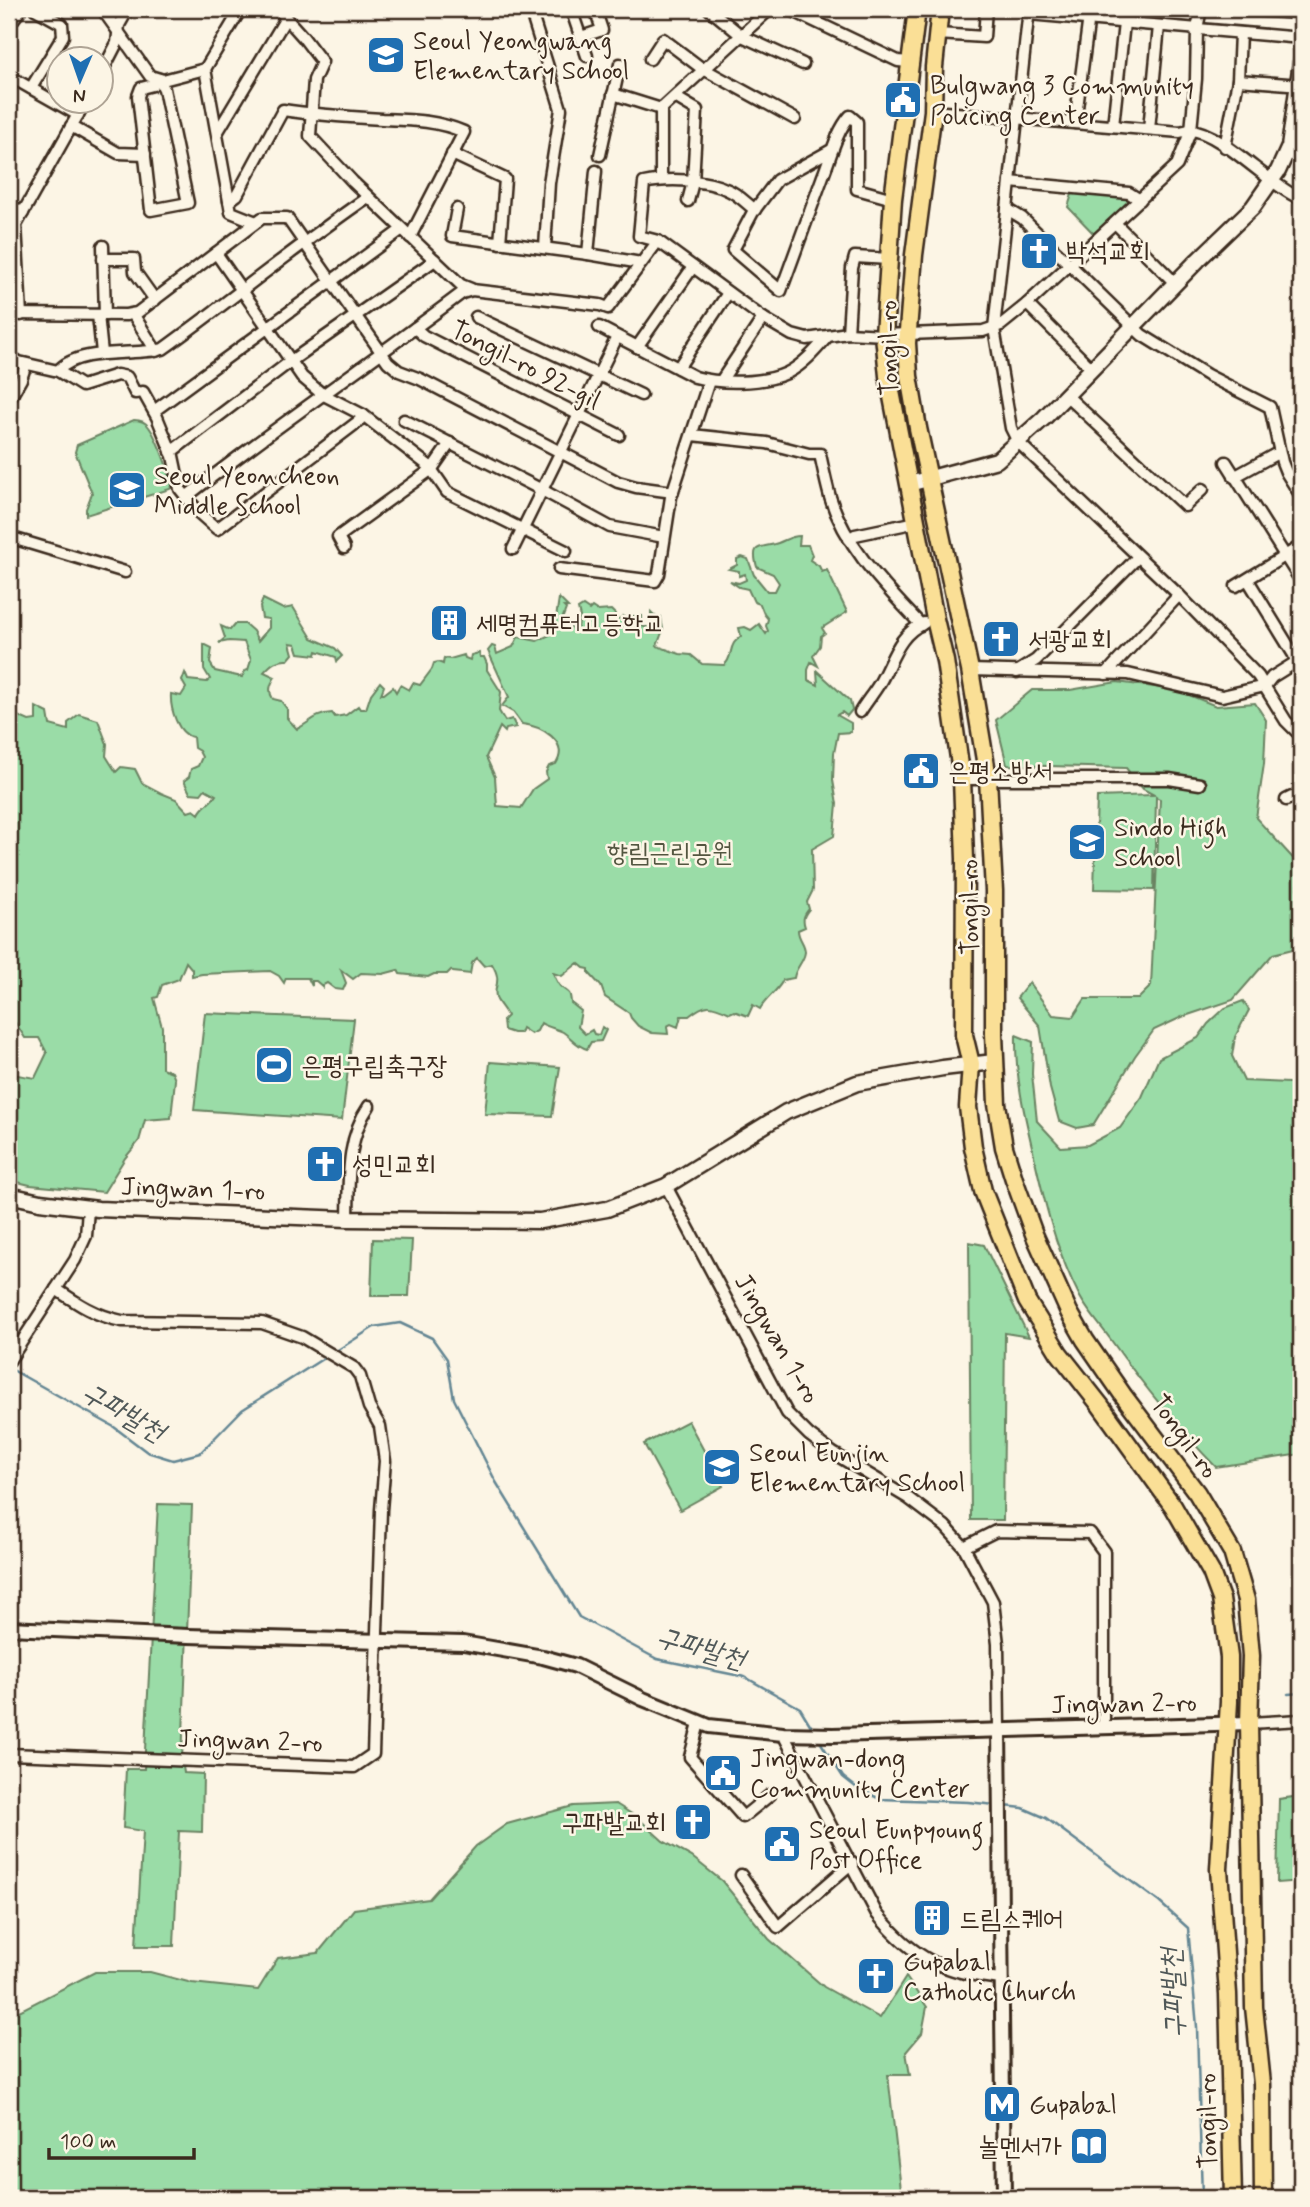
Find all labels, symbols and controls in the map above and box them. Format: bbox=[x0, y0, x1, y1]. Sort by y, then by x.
place label: Seoul Yeongwang Elementary School bbox=[413, 25, 629, 89]
school or university icon: Seoul Yeongwang Elementary School bbox=[365, 34, 407, 76]
north arrow bbox=[46, 46, 116, 116]
place label: Bulgwang 3 Community Policing Center bbox=[930, 70, 1194, 136]
public building icon: Bulgwang 3 Community Policing Center bbox=[882, 79, 924, 121]
text: N bbox=[73, 83, 86, 108]
church icon: 박석교회 bbox=[1018, 230, 1060, 272]
place label: 박석교회 bbox=[1066, 236, 1150, 270]
street label: Tongil-ro bbox=[872, 300, 910, 396]
street label: Tongil-ro 92-gil bbox=[443, 313, 606, 420]
place label: Seoul Yeoncheon Middle School bbox=[154, 460, 340, 524]
school or university icon: Seoul Yeoncheon Middle School bbox=[106, 469, 148, 511]
building icon: 세명컴퓨터고등학교 bbox=[428, 602, 470, 644]
place label: 세명컴퓨터고등학교 bbox=[476, 608, 664, 642]
church icon: 서광교회 bbox=[980, 618, 1022, 660]
place label: 서광교회 bbox=[1028, 624, 1112, 658]
public building icon: 은평소방서 bbox=[900, 750, 942, 792]
place label: 은평소방서 bbox=[948, 756, 1053, 790]
place label: Sindo High School bbox=[1114, 812, 1227, 876]
school or university icon: Sindo High School bbox=[1066, 821, 1108, 863]
park label: 향림근린공원 bbox=[607, 837, 733, 871]
street label: Tongil-ro bbox=[953, 859, 991, 955]
sports icon: 은평구립축구장 bbox=[253, 1044, 295, 1086]
place label: 은평구립축구장 bbox=[301, 1050, 448, 1084]
church icon: 성민교회 bbox=[304, 1143, 346, 1185]
place label: 성민교회 bbox=[352, 1149, 436, 1183]
street label: Jingwan 1-ro bbox=[120, 1170, 266, 1212]
street label: Jingwan 1-ro bbox=[724, 1268, 827, 1411]
water label: 구파발천 bbox=[74, 1375, 173, 1453]
street label: Tongil-ro bbox=[1140, 1388, 1225, 1487]
place label: Seoul Eunjin Elementary School bbox=[749, 1437, 965, 1501]
school or university icon: Seoul Eunjin Elementary School bbox=[701, 1446, 743, 1488]
water label: 구파발천 bbox=[652, 1619, 751, 1680]
street label: Jingwan 2-ro bbox=[1051, 1687, 1197, 1725]
street label: Jingwan 2-ro bbox=[177, 1722, 323, 1764]
place label: Jingwan-dong Community Center bbox=[750, 1743, 970, 1807]
public building icon: Jingwan-dong Community Center bbox=[702, 1752, 744, 1794]
church icon: 구파발교회 bbox=[672, 1801, 714, 1843]
place label: 구파발교회 bbox=[561, 1807, 666, 1841]
place label: Seoul Eunpyoung Post Office bbox=[809, 1814, 983, 1878]
public building icon: Seoul Eunpyoung Post Office bbox=[761, 1823, 803, 1865]
building icon: 드림스퀘어 bbox=[911, 1897, 953, 1939]
place label: 드림스퀘어 bbox=[959, 1903, 1064, 1937]
water label: 구파발천 bbox=[1154, 1944, 1195, 2039]
place label: Gupabal Catholic Church bbox=[903, 1946, 1076, 2010]
church icon: Gupabal Catholic Church bbox=[855, 1955, 897, 1997]
street label: Tongil-ro bbox=[1191, 2073, 1229, 2169]
metro station icon: Gupabal bbox=[981, 2083, 1023, 2125]
place label: Gupabal bbox=[1029, 2089, 1117, 2123]
scale bar bbox=[49, 2116, 194, 2160]
library icon: 놀멘서가 bbox=[1068, 2125, 1110, 2167]
text: 100 m bbox=[60, 2128, 116, 2156]
place label: 놀멘서가 bbox=[978, 2131, 1062, 2165]

